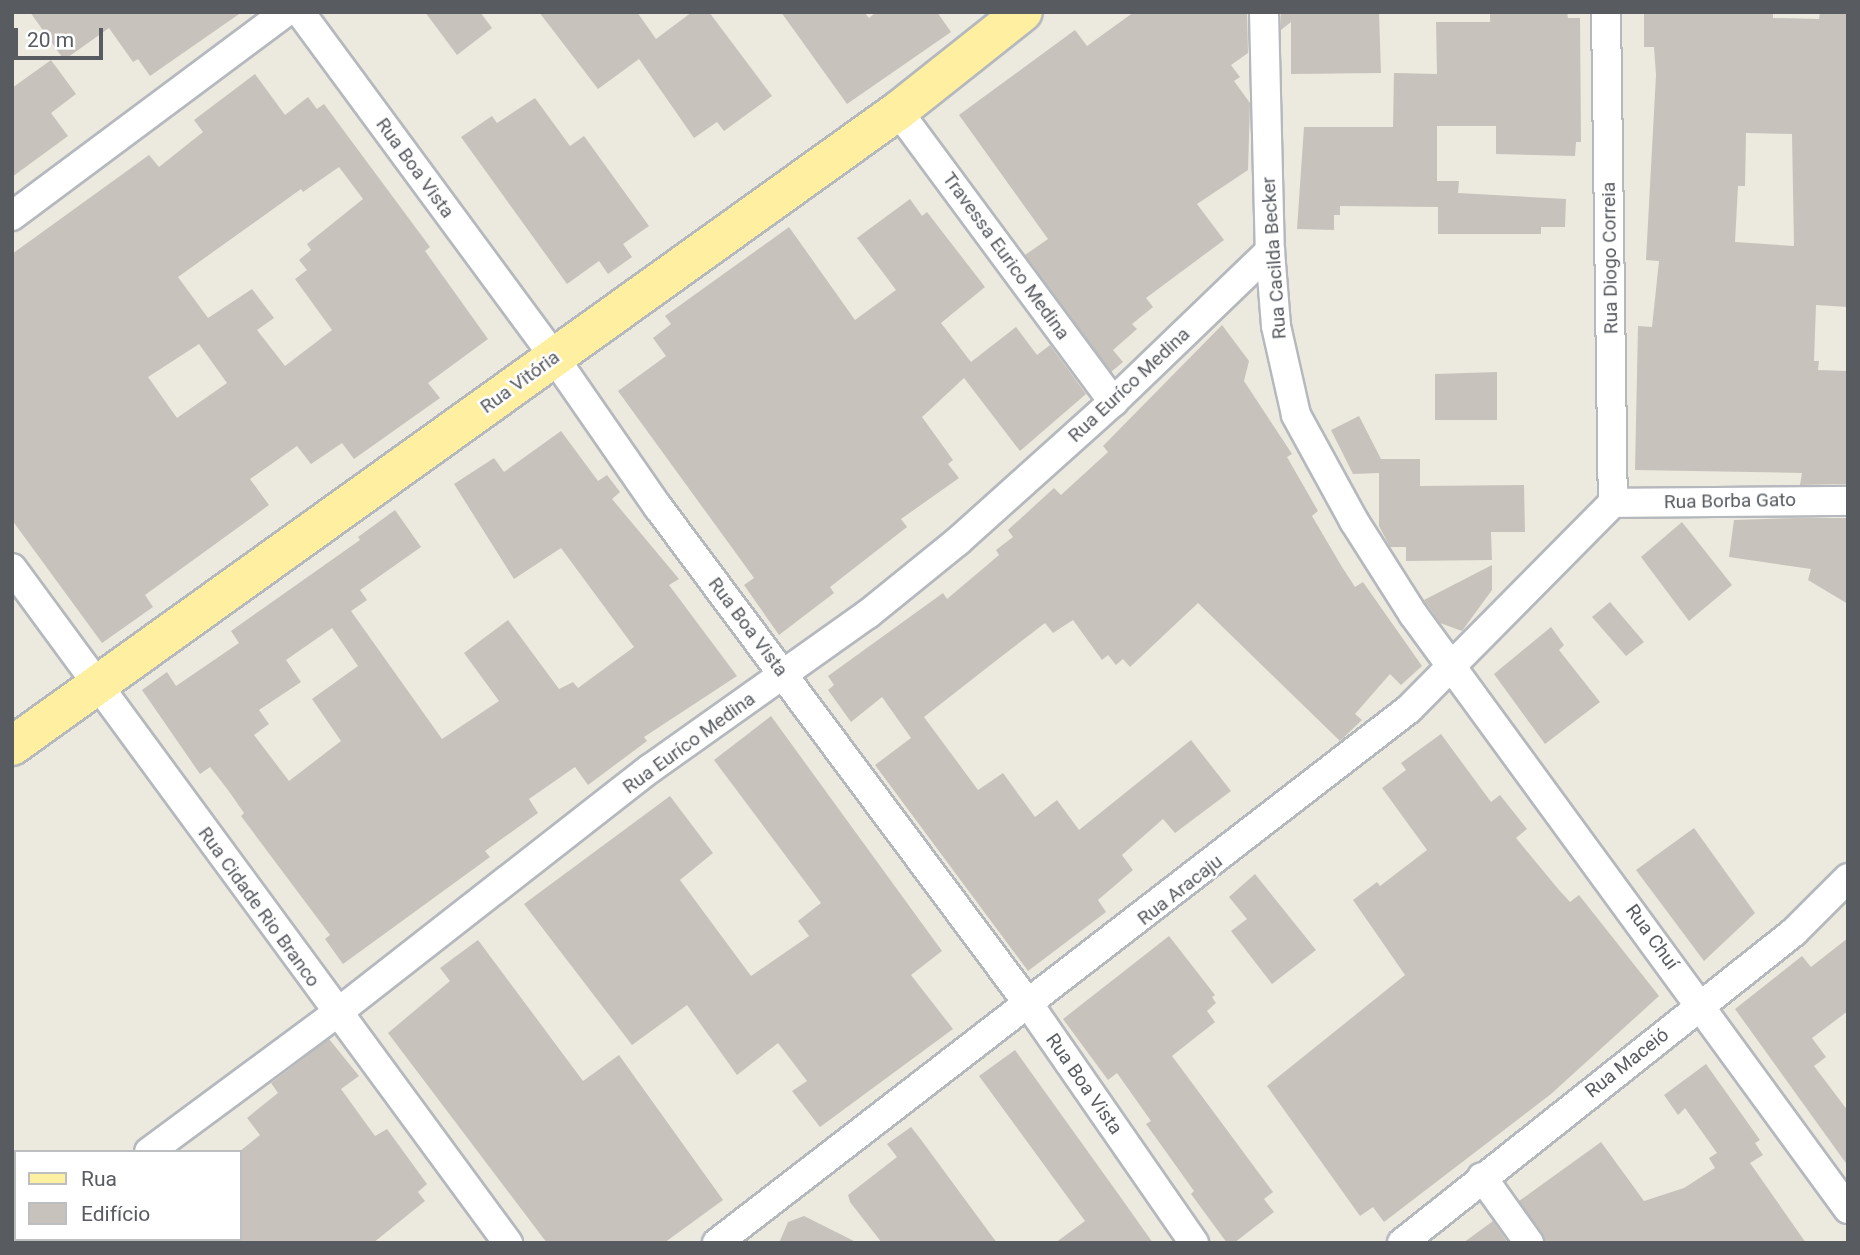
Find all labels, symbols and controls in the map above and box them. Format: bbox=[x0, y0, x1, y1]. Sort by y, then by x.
scale bar bbox=[18, 14, 107, 58]
text: 20 m bbox=[27, 28, 74, 52]
street label: Rua Boa Vista bbox=[371, 114, 459, 222]
street label: Travessa Eurico Medina bbox=[938, 168, 1074, 344]
street label: Rua Cacilda Becker bbox=[1257, 176, 1291, 340]
street label: Rua Diogo Correia bbox=[1597, 182, 1623, 334]
street label: Rua Euríco Medina bbox=[1064, 323, 1194, 447]
street label: Rua Vitória bbox=[476, 346, 564, 418]
street label: Rua Borba Gato bbox=[1664, 488, 1796, 514]
street label: Rua Boa Vista bbox=[703, 573, 793, 681]
street label: Rua Euríco Medina bbox=[618, 687, 760, 799]
street label: Rua Cidade Rio Branco bbox=[193, 823, 325, 991]
street label: Rua Aracaju bbox=[1133, 850, 1227, 930]
street label: Rua Chuí bbox=[1621, 900, 1683, 974]
street label: Rua Maceió bbox=[1581, 1023, 1673, 1103]
street label: Rua Boa Vista bbox=[1041, 1029, 1127, 1139]
legend bbox=[14, 1150, 242, 1241]
text: Rua bbox=[81, 1167, 117, 1191]
text: Edifício bbox=[81, 1202, 150, 1226]

